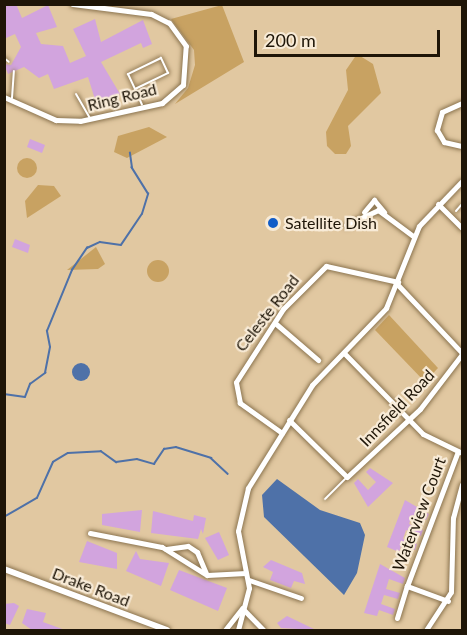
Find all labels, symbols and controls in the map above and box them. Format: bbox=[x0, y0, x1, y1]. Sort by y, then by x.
scale bar bbox=[257, 18, 443, 56]
text: 200 m bbox=[265, 29, 316, 51]
street label: Ring Road bbox=[85, 79, 159, 115]
place label: Satellite Dish bbox=[285, 213, 377, 233]
marker: Satellite Dish bbox=[266, 216, 280, 230]
street label: Celeste Road bbox=[231, 271, 303, 355]
street label: Innsfield Road bbox=[356, 366, 438, 450]
street label: Waterview Court bbox=[388, 454, 450, 574]
street label: Drake Road bbox=[50, 563, 132, 611]

